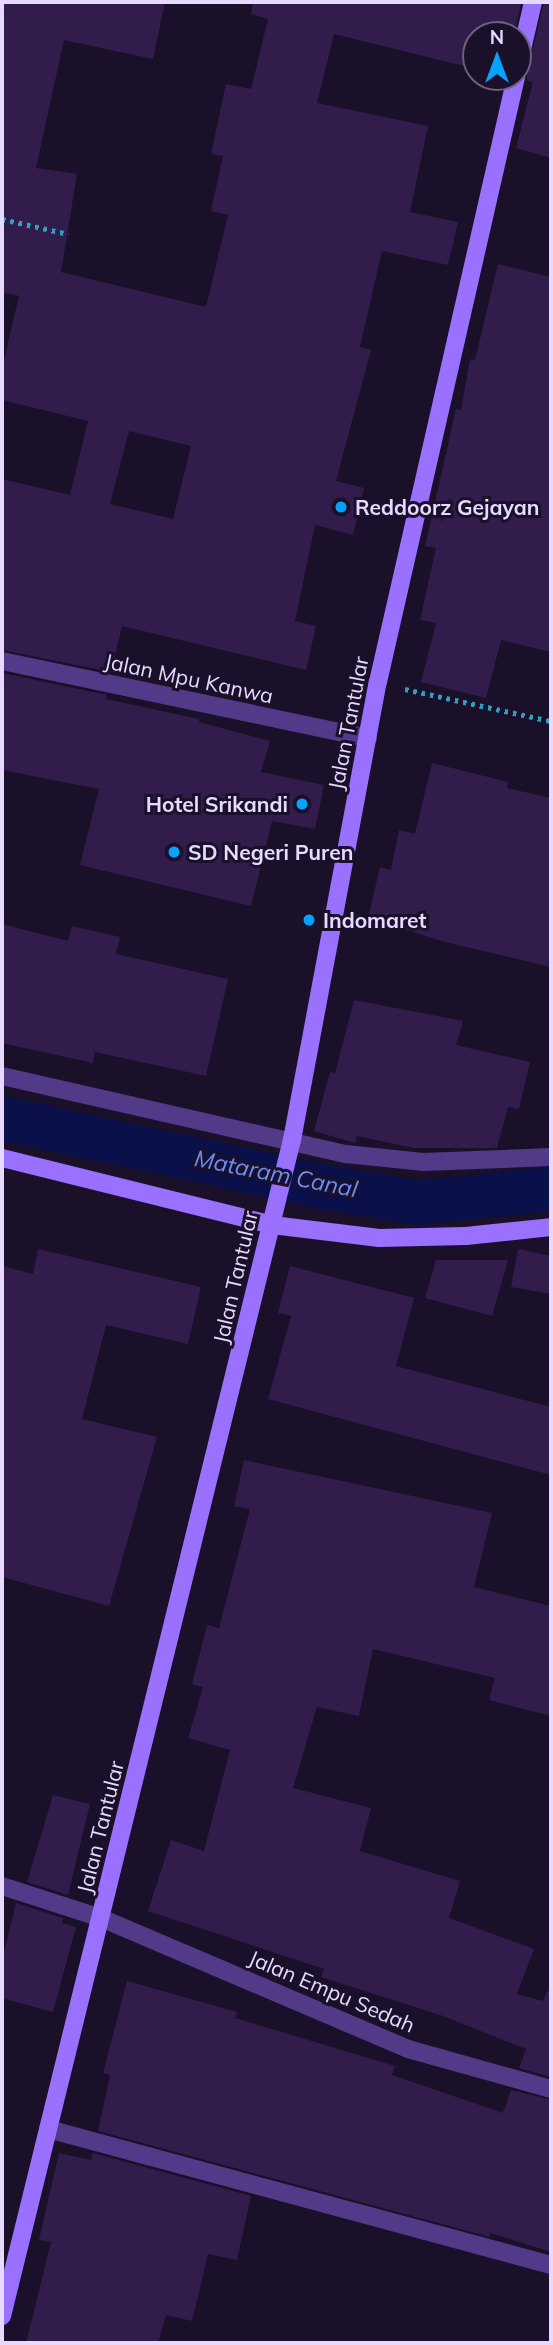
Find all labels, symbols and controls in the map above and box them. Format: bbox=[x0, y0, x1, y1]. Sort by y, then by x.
north arrow bbox=[462, 21, 532, 91]
text: N bbox=[490, 25, 504, 49]
place label: Reddoorz Gejayan bbox=[355, 494, 539, 520]
marker: Reddoorz Gejayan bbox=[333, 499, 349, 515]
street label: Jalan Mpu Kanwa bbox=[102, 648, 276, 708]
street label: Jalan Tantular bbox=[323, 654, 373, 792]
place label: Hotel Srikandi bbox=[146, 791, 288, 817]
marker: Hotel Srikandi bbox=[294, 796, 310, 812]
place label: SD Negeri Puren bbox=[188, 839, 353, 865]
marker: SD Negeri Puren bbox=[166, 844, 182, 860]
place label: Indomaret bbox=[323, 907, 426, 933]
marker: Indomaret bbox=[301, 912, 317, 928]
water label: Mataram Canal bbox=[192, 1145, 360, 1203]
street label: Jalan Tantular bbox=[207, 1208, 263, 1346]
street label: Jalan Tantular bbox=[71, 1758, 129, 1896]
street label: Jalan Empu Sedah bbox=[245, 1945, 419, 2037]

